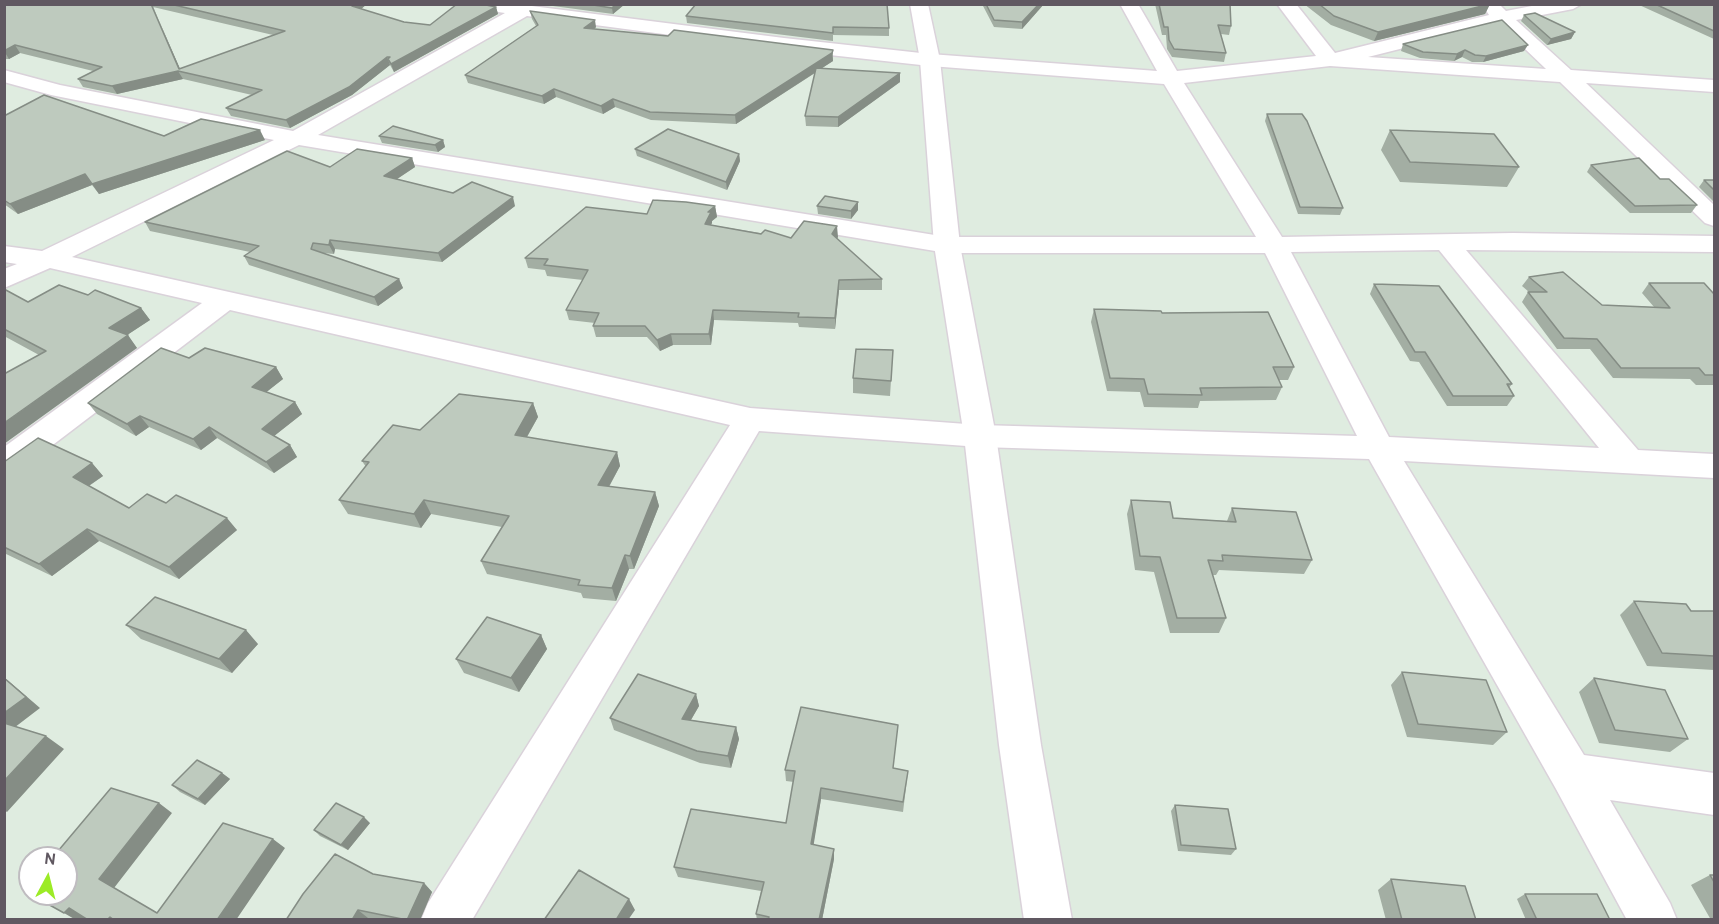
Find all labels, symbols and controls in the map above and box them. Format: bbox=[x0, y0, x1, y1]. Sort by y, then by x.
north arrow bbox=[18, 846, 78, 906]
text: N bbox=[43, 849, 57, 871]

